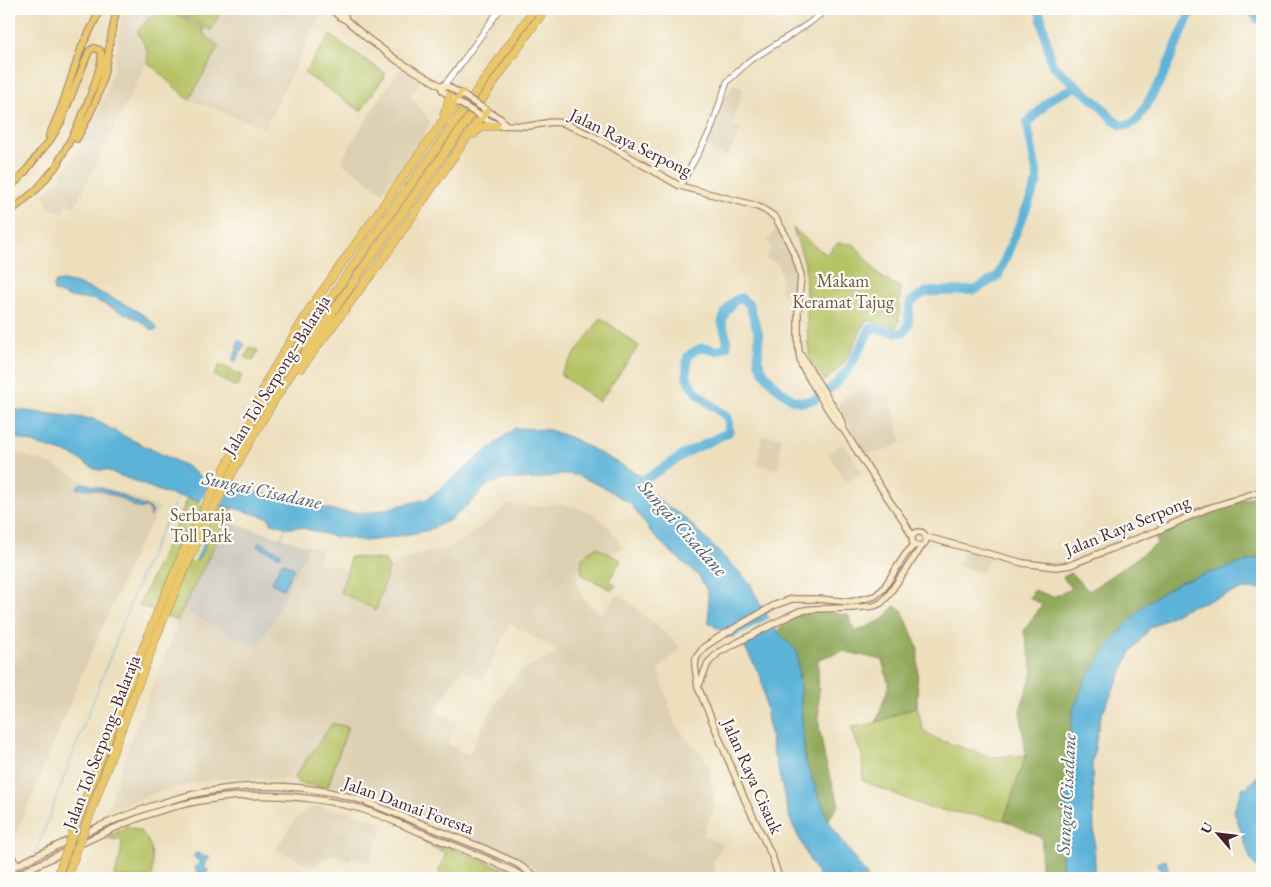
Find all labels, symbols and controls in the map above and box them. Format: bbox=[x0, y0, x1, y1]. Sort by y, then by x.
street label: Jalan Raya Serpong bbox=[564, 102, 696, 182]
park label: Makam Keramat Tajug bbox=[792, 269, 894, 313]
street label: Jalan Tol Serpong–Balaraja bbox=[216, 290, 335, 461]
water label: Sungai Cisadane bbox=[199, 465, 325, 515]
water label: Sungai Cisadane bbox=[632, 474, 733, 582]
street label: Jalan Raya Serpong bbox=[1059, 489, 1193, 561]
park label: Serbaraja Toll Park bbox=[170, 503, 233, 547]
street label: Jalan Tol Serpong–Balaraja bbox=[56, 651, 145, 834]
street label: Jalan Raya Cisauk bbox=[716, 713, 789, 838]
water label: Sungai Cisadane bbox=[1050, 732, 1082, 856]
street label: Jalan Damai Foresta bbox=[339, 770, 478, 840]
north arrow bbox=[1194, 810, 1244, 860]
text: U bbox=[1196, 819, 1217, 837]

